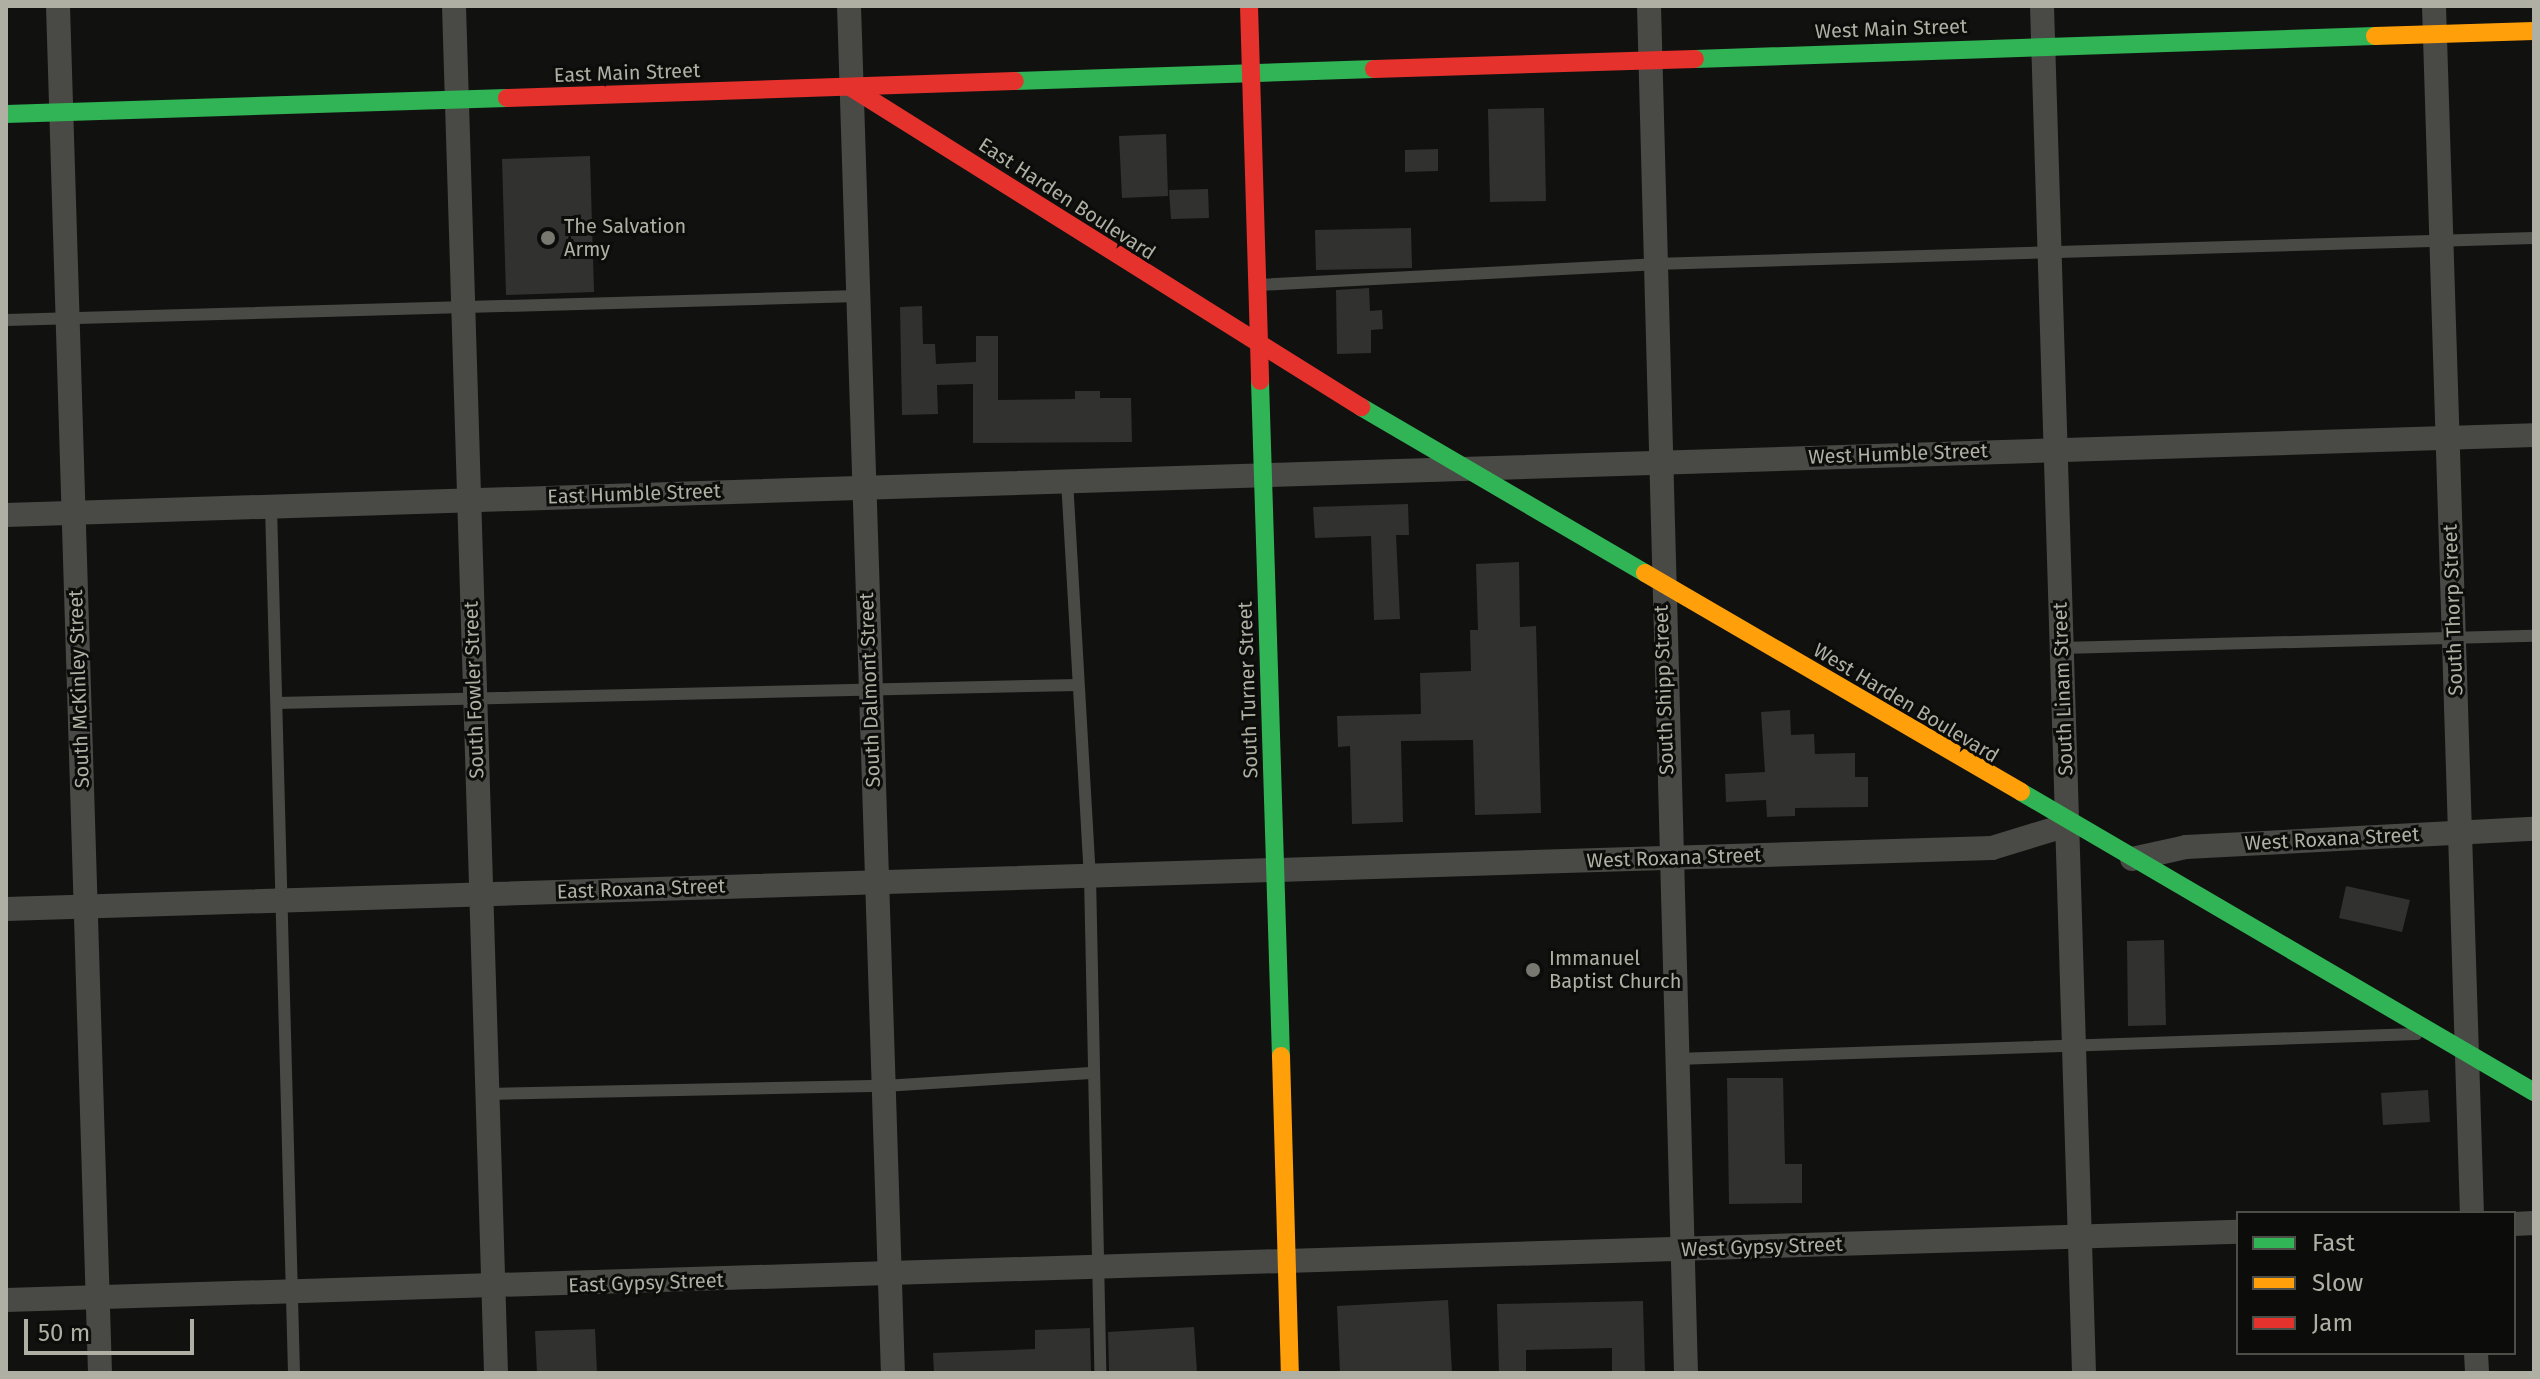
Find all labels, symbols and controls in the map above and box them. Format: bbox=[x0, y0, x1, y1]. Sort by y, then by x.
street label: West Main Street bbox=[1814, 14, 1968, 44]
street label: East Main Street bbox=[553, 58, 701, 88]
street label: East Harden Boulevard bbox=[974, 133, 1160, 265]
place label: The Salvation Army bbox=[564, 214, 686, 261]
marker: The Salvation Army bbox=[539, 229, 557, 247]
street label: West Humble Street bbox=[1808, 439, 1988, 469]
street label: East Humble Street bbox=[547, 479, 721, 509]
street label: South Thorp Street bbox=[2438, 524, 2468, 696]
street label: South McKinley Street bbox=[64, 589, 94, 789]
street label: South Dalmont Street bbox=[855, 592, 885, 788]
street label: South Fowler Street bbox=[459, 601, 489, 779]
street label: South Turner Street bbox=[1233, 601, 1263, 779]
street label: South Linam Street bbox=[2048, 602, 2078, 776]
street label: South Shipp Street bbox=[1649, 605, 1679, 775]
street label: West Harden Boulevard bbox=[1809, 638, 2003, 768]
street label: West Roxana Street bbox=[2244, 822, 2420, 856]
street label: West Roxana Street bbox=[1586, 843, 1762, 873]
street label: East Roxana Street bbox=[556, 874, 726, 904]
place label: Immanuel Baptist Church bbox=[1549, 946, 1681, 993]
marker: Immanuel Baptist Church bbox=[1524, 961, 1542, 979]
legend bbox=[2236, 1211, 2516, 1355]
text: Fast bbox=[2312, 1229, 2355, 1257]
street label: West Gypsy Street bbox=[1681, 1232, 1843, 1262]
street label: East Gypsy Street bbox=[568, 1268, 724, 1298]
text: Slow bbox=[2312, 1269, 2363, 1297]
scale bar bbox=[28, 1303, 198, 1353]
text: Jam bbox=[2312, 1309, 2353, 1337]
text: 50 m bbox=[38, 1319, 90, 1347]

